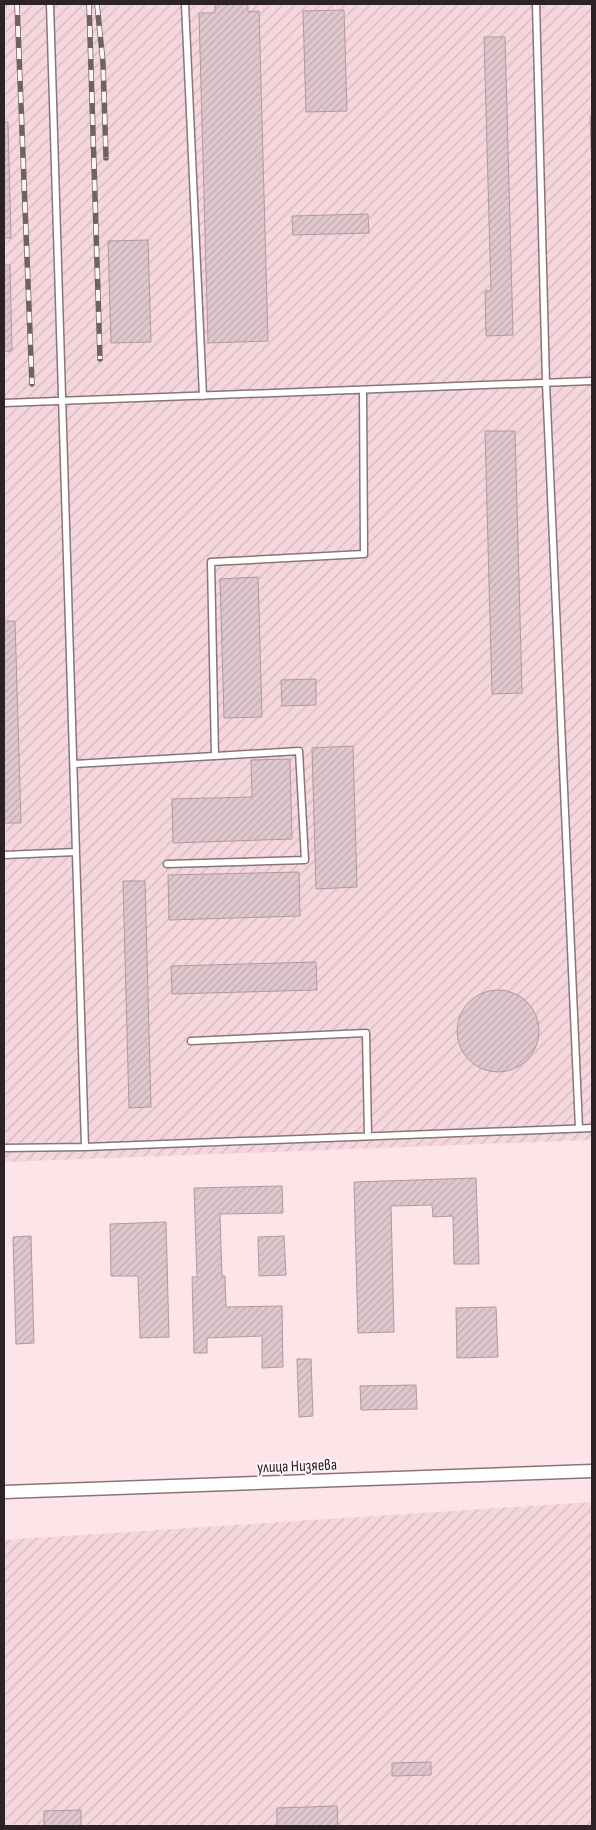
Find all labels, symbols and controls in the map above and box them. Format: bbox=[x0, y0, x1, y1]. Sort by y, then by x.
street label: улица Низяева bbox=[257, 1456, 337, 1477]

